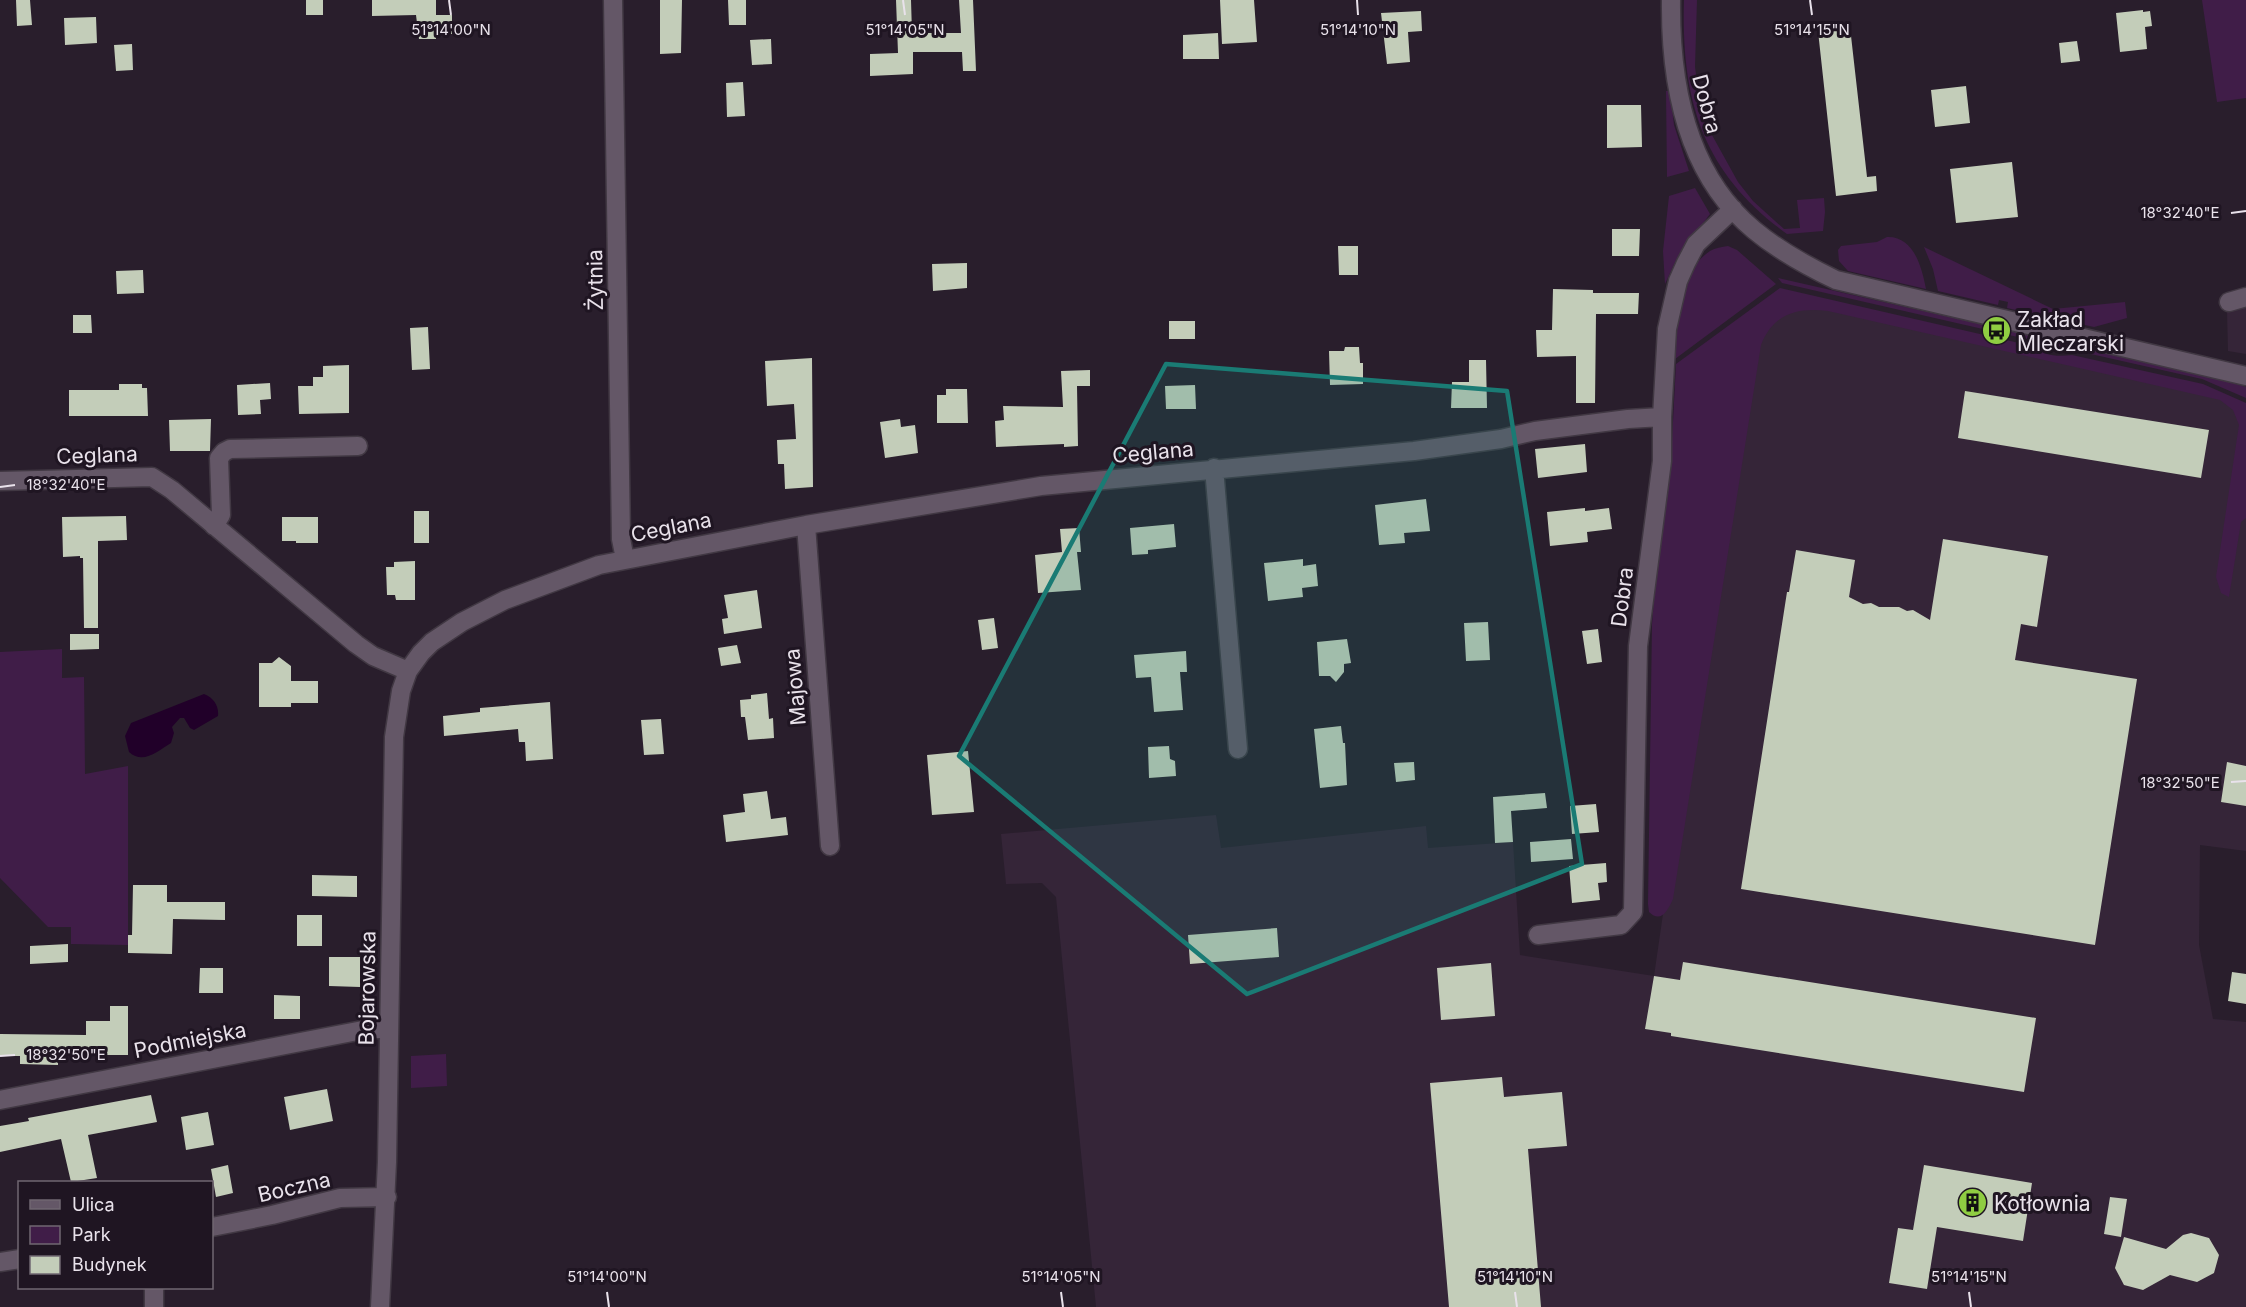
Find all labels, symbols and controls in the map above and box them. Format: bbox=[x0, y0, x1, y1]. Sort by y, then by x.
text: 51°14'00"N bbox=[411, 20, 491, 39]
text: 51°14'05"N bbox=[865, 20, 945, 39]
text: 51°14'10"N bbox=[1320, 20, 1396, 39]
text: 51°14'15"N bbox=[1774, 20, 1850, 39]
street label: Dobra bbox=[1687, 72, 1727, 136]
text: 18°32'40"E bbox=[2140, 203, 2220, 222]
street label: Żytnia bbox=[581, 249, 608, 311]
place label: Zakład Mleczarski bbox=[2017, 307, 2124, 356]
bus stop icon: Zakład Mleczarski bbox=[1980, 315, 2012, 347]
street label: Ceglana bbox=[1111, 436, 1195, 468]
street label: Ceglana bbox=[56, 441, 138, 469]
text: 18°32'40"E bbox=[26, 475, 106, 494]
street label: Ceglana bbox=[629, 507, 713, 547]
street label: Dobra bbox=[1606, 566, 1638, 628]
street label: Majowa bbox=[779, 648, 811, 726]
text: 18°32'50"E bbox=[2140, 773, 2220, 792]
street label: Bojarowska bbox=[354, 931, 380, 1045]
street label: Podmiejska bbox=[132, 1017, 248, 1063]
text: 18°32'50"E bbox=[26, 1045, 106, 1064]
street label: Boczna bbox=[255, 1167, 333, 1207]
legend bbox=[18, 1181, 213, 1289]
building icon: Kotłownia bbox=[1957, 1187, 1989, 1219]
place label: Kotłownia bbox=[1994, 1191, 2091, 1216]
text: Ulica bbox=[72, 1194, 115, 1215]
text: Park bbox=[72, 1224, 111, 1245]
text: Budynek bbox=[72, 1254, 147, 1275]
text: 51°14'00"N bbox=[567, 1267, 647, 1286]
text: 51°14'05"N bbox=[1021, 1267, 1101, 1286]
text: 51°14'10"N bbox=[1477, 1267, 1553, 1286]
text: 51°14'15"N bbox=[1931, 1267, 2007, 1286]

